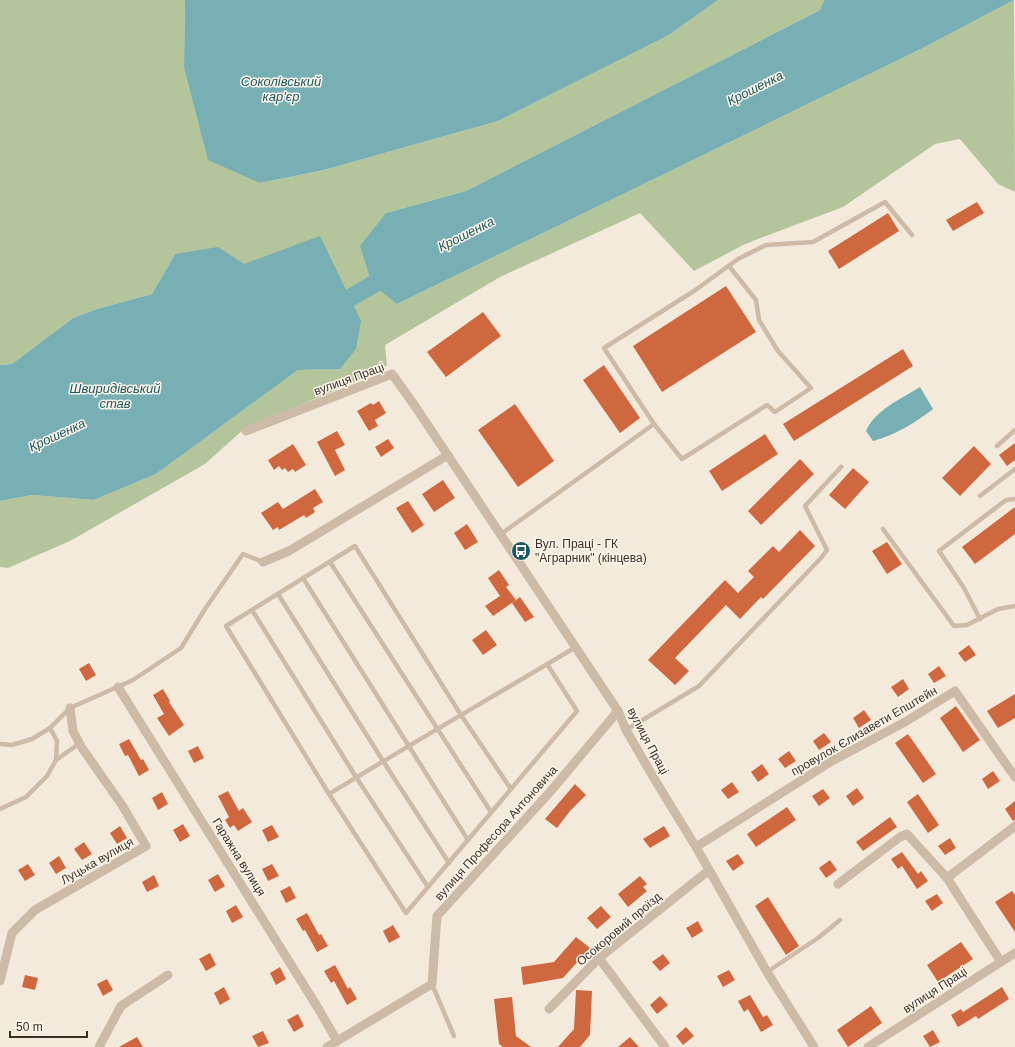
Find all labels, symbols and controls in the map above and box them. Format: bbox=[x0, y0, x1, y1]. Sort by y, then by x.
water label: Крошенка bbox=[725, 68, 785, 108]
water label: Соколівський кар'єр bbox=[241, 74, 321, 104]
water label: Крошенка bbox=[436, 214, 496, 254]
street label: вулиця Праці bbox=[312, 360, 386, 398]
water label: Швиридівський став bbox=[70, 381, 160, 411]
water label: Крошенка bbox=[26, 415, 88, 455]
place label: Вул. Праці - ГК "Аграрник" (кінцева) bbox=[535, 537, 647, 565]
bus stop icon: Вул. Праці - ГК "Аграрник" (кінцева) bbox=[510, 540, 532, 562]
street label: провулок Єлизавети Епштейн bbox=[789, 683, 939, 779]
street label: вулиця Праці bbox=[625, 705, 671, 777]
street label: вулиця Професора Антоновича bbox=[432, 763, 560, 903]
street label: Гаражна вулиця bbox=[209, 815, 269, 899]
street label: Луцька вулиця bbox=[58, 835, 136, 887]
street label: Осокоровий проїзд bbox=[574, 890, 664, 968]
street label: вулиця Праці bbox=[900, 964, 970, 1016]
scale bar bbox=[10, 1013, 87, 1039]
text: 50 m bbox=[16, 1020, 43, 1034]

